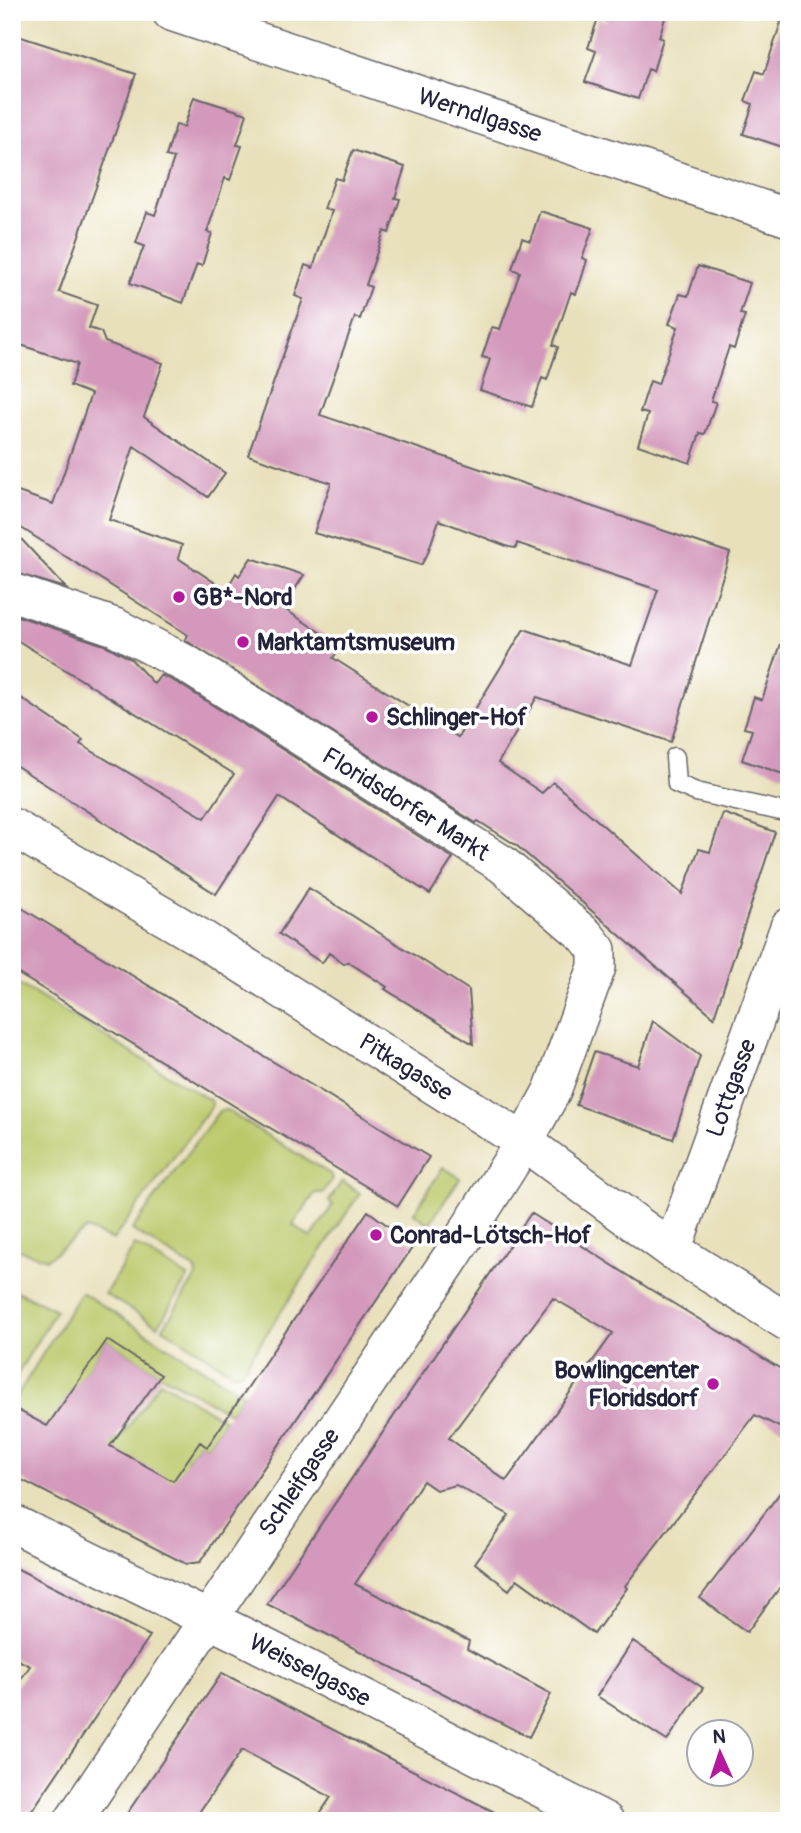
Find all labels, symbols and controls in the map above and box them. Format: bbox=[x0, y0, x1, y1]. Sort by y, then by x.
street label: Werndlgasse bbox=[414, 82, 546, 149]
place label: GB*-Nord bbox=[193, 583, 293, 612]
marker: GB*-Nord bbox=[171, 589, 187, 605]
place label: Marktamtsmuseum bbox=[257, 628, 455, 657]
marker: Marktamtsmuseum bbox=[235, 634, 251, 650]
place label: Schlinger-Hof bbox=[386, 703, 528, 732]
marker: Schlinger-Hof bbox=[364, 709, 380, 725]
street label: Floridsdorfer Markt bbox=[317, 741, 495, 868]
street label: Pitkagasse bbox=[354, 1027, 458, 1108]
street label: Lottgasse bbox=[700, 1035, 763, 1141]
place label: Conrad-Lötsch-Hof bbox=[390, 1221, 592, 1250]
marker: Conrad-Lötsch-Hof bbox=[368, 1227, 384, 1243]
place label: Bowlingcenter Floridsdorf bbox=[554, 1356, 699, 1413]
marker: Bowlingcenter Floridsdorf bbox=[705, 1376, 721, 1392]
street label: Schleifgasse bbox=[253, 1423, 346, 1542]
street label: Weisselgasse bbox=[244, 1628, 375, 1713]
north arrow bbox=[686, 1717, 756, 1787]
text: N bbox=[712, 1725, 726, 1749]

